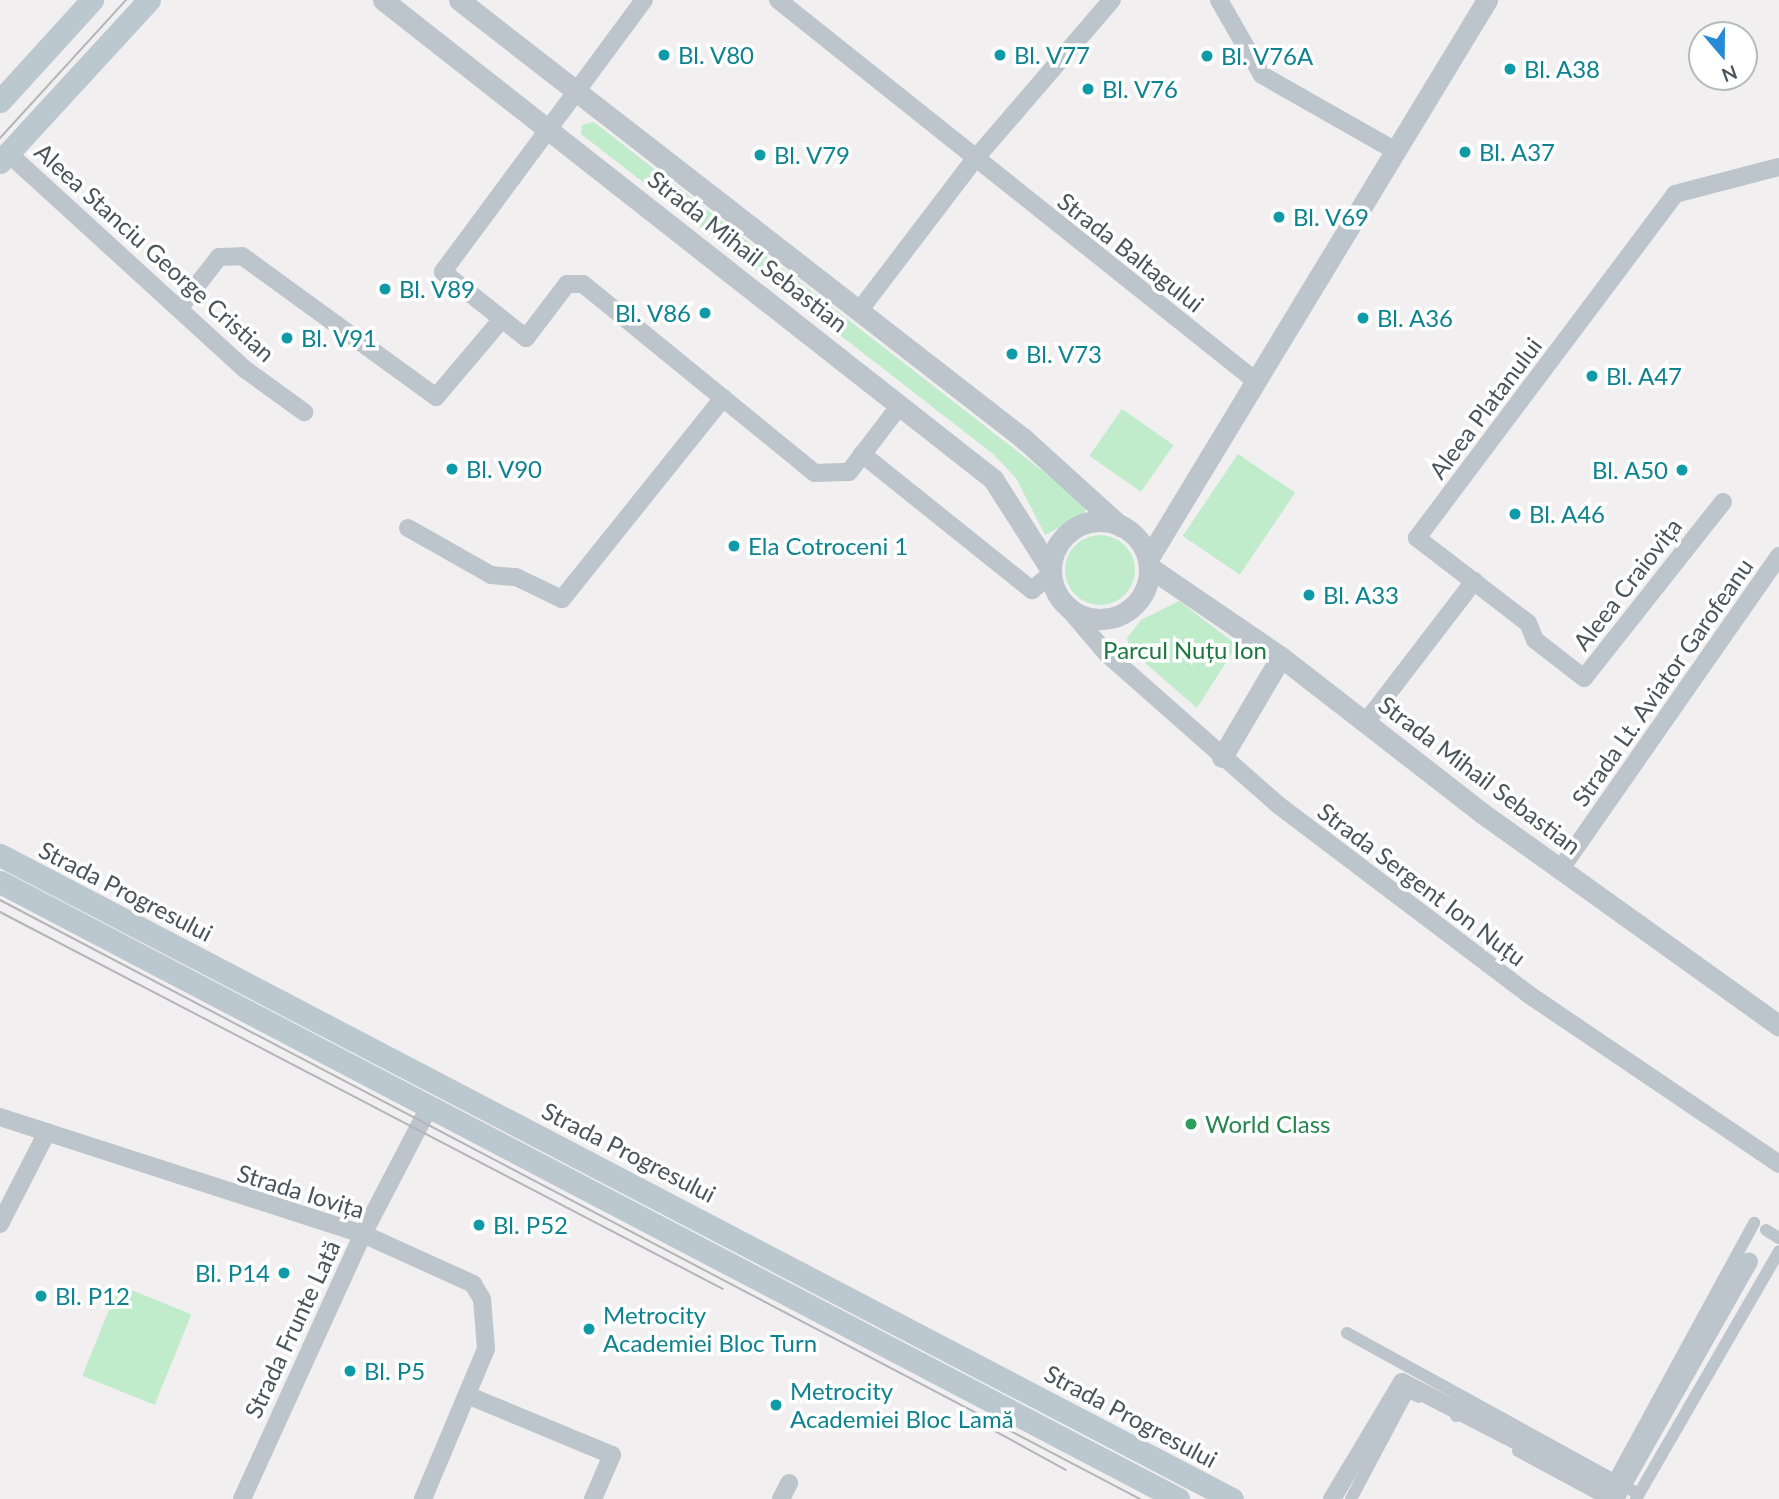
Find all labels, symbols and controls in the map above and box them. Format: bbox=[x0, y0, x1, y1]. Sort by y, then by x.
north arrow bbox=[1688, 21, 1758, 91]
place label: Bl. V80 bbox=[678, 41, 755, 69]
place label: Bl. V77 bbox=[1014, 41, 1091, 69]
place label: Bl. V76A bbox=[1221, 42, 1314, 70]
marker: Bl. V80 bbox=[656, 47, 672, 63]
marker: Bl. V77 bbox=[992, 47, 1008, 63]
marker: Bl. V76A bbox=[1199, 48, 1215, 64]
place label: Bl. A38 bbox=[1524, 55, 1601, 83]
marker: Bl. A38 bbox=[1502, 61, 1518, 77]
text: N bbox=[1719, 61, 1740, 88]
place label: Bl. V76 bbox=[1102, 75, 1179, 103]
marker: Bl. V76 bbox=[1080, 81, 1096, 97]
street label: Aleea Stanciu George Cristian bbox=[29, 137, 281, 367]
place label: Bl. A37 bbox=[1479, 138, 1556, 166]
place label: Bl. V79 bbox=[774, 141, 851, 169]
marker: Bl. A37 bbox=[1457, 144, 1473, 160]
marker: Bl. V79 bbox=[752, 147, 768, 163]
street label: Strada Mihail Sebastian bbox=[642, 164, 854, 338]
street label: Strada Baltagului bbox=[1052, 186, 1210, 318]
place label: Bl. V69 bbox=[1293, 203, 1370, 231]
marker: Bl. V69 bbox=[1271, 209, 1287, 225]
place label: Bl. V89 bbox=[399, 275, 476, 303]
marker: Bl. V89 bbox=[377, 281, 393, 297]
place label: Bl. V86 bbox=[614, 299, 691, 327]
place label: Bl. A36 bbox=[1377, 304, 1454, 332]
marker: Bl. V86 bbox=[697, 305, 713, 321]
marker: Bl. A36 bbox=[1355, 310, 1371, 326]
place label: Bl. V91 bbox=[301, 324, 378, 352]
marker: Bl. V91 bbox=[279, 330, 295, 346]
street label: Aleea Platanului bbox=[1423, 332, 1547, 484]
place label: Bl. V73 bbox=[1026, 340, 1103, 368]
marker: Bl. V73 bbox=[1004, 346, 1020, 362]
place label: Bl. A47 bbox=[1606, 362, 1683, 390]
marker: Bl. A47 bbox=[1584, 368, 1600, 384]
place label: Bl. V90 bbox=[466, 455, 543, 483]
place label: Bl. A50 bbox=[1591, 456, 1668, 484]
marker: Bl. V90 bbox=[444, 461, 460, 477]
marker: Bl. A50 bbox=[1674, 462, 1690, 478]
place label: Bl. A46 bbox=[1529, 500, 1606, 528]
marker: Bl. A46 bbox=[1507, 506, 1523, 522]
street label: Aleea Craiovița bbox=[1567, 512, 1687, 656]
place label: Ela Cotroceni 1 bbox=[748, 532, 908, 560]
marker: Ela Cotroceni 1 bbox=[726, 538, 742, 554]
street label: Strada Lt. Aviator Garofeanu bbox=[1565, 552, 1759, 812]
place label: Bl. A33 bbox=[1323, 581, 1400, 609]
marker: Bl. A33 bbox=[1301, 587, 1317, 603]
park label: Parcul Nuțu Ion bbox=[1103, 636, 1267, 664]
street label: Strada Mihail Sebastian bbox=[1373, 690, 1587, 860]
street label: Strada Sergent Ion Nuțu bbox=[1312, 796, 1532, 972]
street label: Strada Progresului bbox=[34, 835, 218, 947]
street label: Strada Progresului bbox=[537, 1096, 721, 1208]
place label: World Class bbox=[1205, 1110, 1330, 1138]
marker: World Class bbox=[1183, 1116, 1199, 1132]
street label: Strada Iovița bbox=[234, 1158, 368, 1224]
place label: Bl. P52 bbox=[493, 1211, 568, 1239]
marker: Bl. P52 bbox=[471, 1217, 487, 1233]
street label: Strada Frunte Lată bbox=[238, 1235, 346, 1423]
place label: Bl. P14 bbox=[195, 1259, 270, 1287]
marker: Bl. P14 bbox=[276, 1265, 292, 1281]
place label: Bl. P12 bbox=[55, 1282, 130, 1310]
marker: Bl. P12 bbox=[33, 1288, 49, 1304]
place label: Metrocity Academiei Bloc Turn bbox=[603, 1301, 818, 1357]
marker: Metrocity Academiei Bloc Turn bbox=[581, 1321, 597, 1337]
place label: Bl. P5 bbox=[364, 1357, 425, 1385]
street label: Strada Progresului bbox=[1040, 1358, 1222, 1474]
marker: Bl. P5 bbox=[342, 1363, 358, 1379]
place label: Metrocity Academiei Bloc Lamă bbox=[790, 1377, 1014, 1433]
marker: Metrocity Academiei Bloc Lamă bbox=[768, 1397, 784, 1413]

